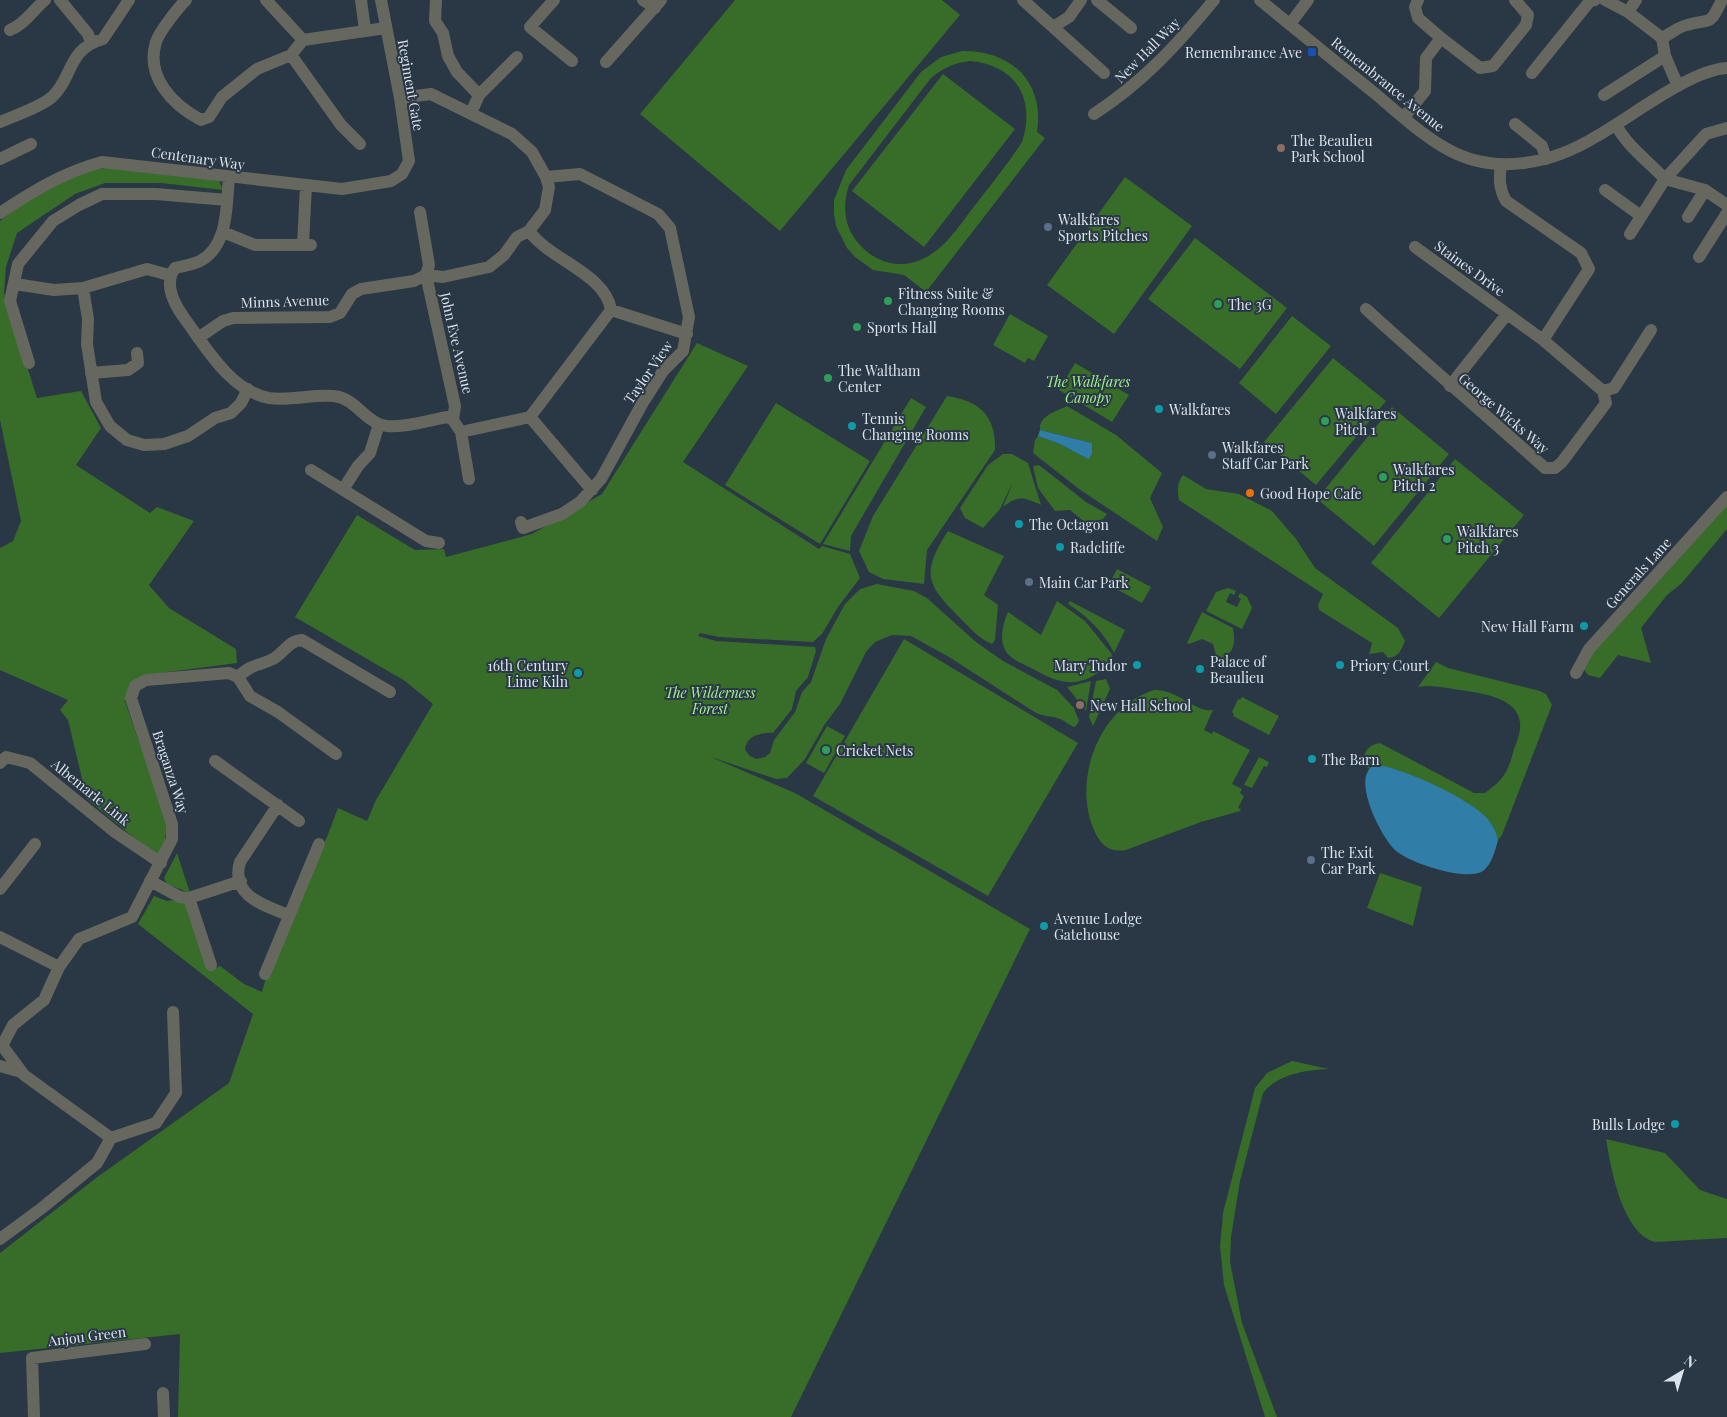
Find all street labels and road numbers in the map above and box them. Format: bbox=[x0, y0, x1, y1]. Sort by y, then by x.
street label: New Hall Way bbox=[1110, 13, 1184, 87]
street label: Remembrance Avenue bbox=[1327, 32, 1449, 136]
street label: Regiment Gate bbox=[394, 38, 428, 132]
street label: Centenary Way bbox=[150, 142, 246, 174]
street label: Staines Drive bbox=[1431, 236, 1509, 300]
street label: John Eve Avenue bbox=[436, 289, 478, 396]
street label: Minns Avenue bbox=[240, 290, 330, 312]
street label: Taylor View bbox=[619, 337, 677, 407]
street label: George Wicks Way bbox=[1455, 368, 1553, 458]
street label: Generals Lane bbox=[1601, 533, 1675, 613]
street label: Braganza Way bbox=[149, 728, 193, 816]
street label: Albemarle Link bbox=[47, 754, 134, 830]
street label: Anjou Green bbox=[46, 1322, 128, 1350]

